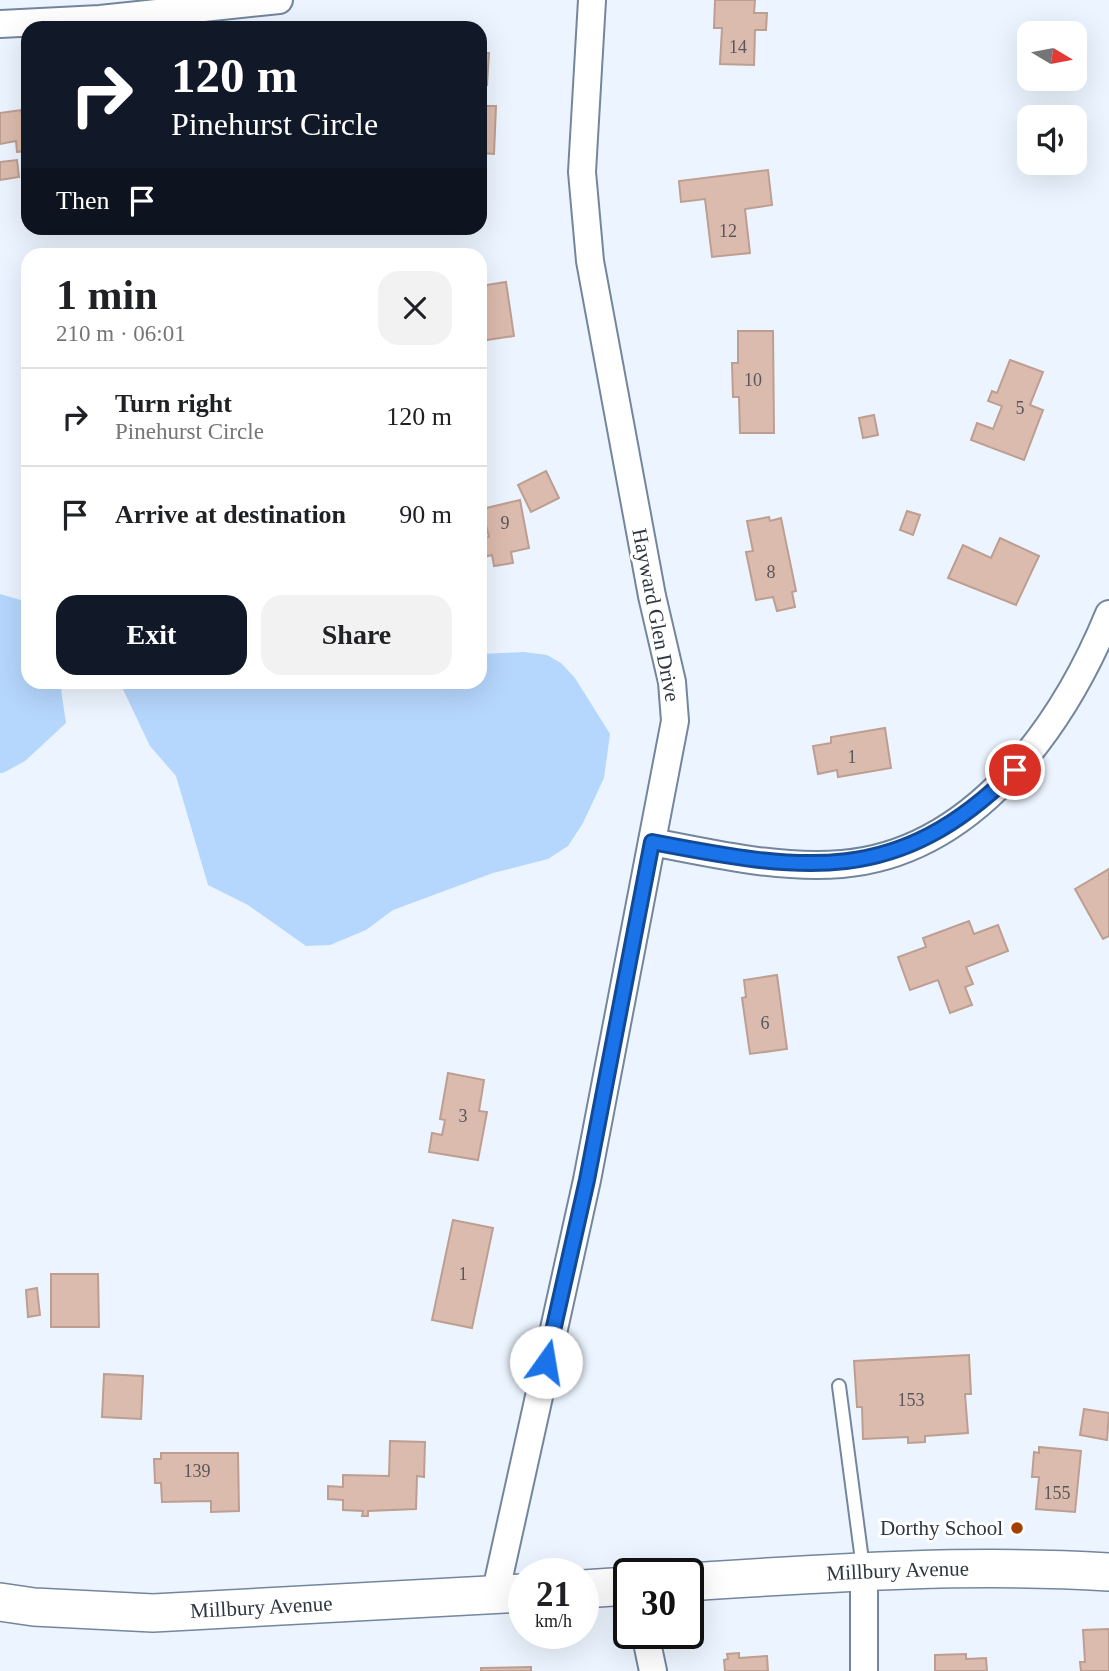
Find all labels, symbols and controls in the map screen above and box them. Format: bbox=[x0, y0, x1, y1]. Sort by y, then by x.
north arrow bbox=[1017, 21, 1087, 91]
map controls bbox=[1017, 21, 1087, 175]
house number: 14 bbox=[729, 37, 747, 57]
text: 120 m bbox=[171, 48, 298, 103]
icon: right bbox=[56, 49, 147, 140]
button: sound bbox=[1017, 105, 1087, 175]
text: Pinehurst Circle bbox=[171, 106, 378, 142]
icon: arrive bbox=[123, 182, 161, 220]
text: Then bbox=[56, 186, 109, 215]
house number: 12 bbox=[719, 221, 737, 241]
button: close bbox=[378, 271, 452, 345]
text: 1 min bbox=[56, 272, 158, 318]
text: 210 m · 06:01 bbox=[56, 321, 186, 346]
house number: 10 bbox=[744, 370, 762, 390]
text: Turn right bbox=[115, 389, 232, 418]
icon: right bbox=[56, 398, 94, 436]
house number: 5 bbox=[1016, 398, 1025, 418]
text: 120 m bbox=[386, 402, 452, 431]
text: Pinehurst Circle bbox=[115, 419, 264, 444]
icon: arrive bbox=[56, 496, 94, 534]
text: Arrive at destination bbox=[115, 500, 346, 529]
text: 90 m bbox=[399, 500, 452, 529]
house number: 9 bbox=[501, 513, 510, 533]
street label: Hayward Glen Drive bbox=[627, 526, 685, 704]
house number: 8 bbox=[767, 562, 776, 582]
button: Exit bbox=[56, 595, 247, 675]
button: Share bbox=[261, 595, 452, 675]
pin bbox=[985, 740, 1045, 800]
house number: 1 bbox=[848, 747, 857, 767]
icon: arrive bbox=[996, 751, 1034, 789]
house number: 6 bbox=[761, 1013, 770, 1033]
house number: 3 bbox=[459, 1106, 468, 1126]
house number: 1 bbox=[459, 1264, 468, 1284]
position arrow bbox=[509, 1325, 583, 1399]
house number: 153 bbox=[898, 1390, 925, 1410]
house number: 139 bbox=[184, 1461, 211, 1481]
house number: 155 bbox=[1044, 1483, 1071, 1503]
place label: Dorthy School bbox=[880, 1516, 1003, 1540]
marker: Dorthy School bbox=[1009, 1520, 1025, 1536]
street label: Millbury Avenue bbox=[826, 1557, 969, 1585]
speed limit sign: 30 bbox=[613, 1558, 704, 1649]
text: 21 bbox=[536, 1575, 571, 1614]
street label: Millbury Avenue bbox=[189, 1591, 333, 1623]
text: km/h bbox=[535, 1611, 572, 1631]

